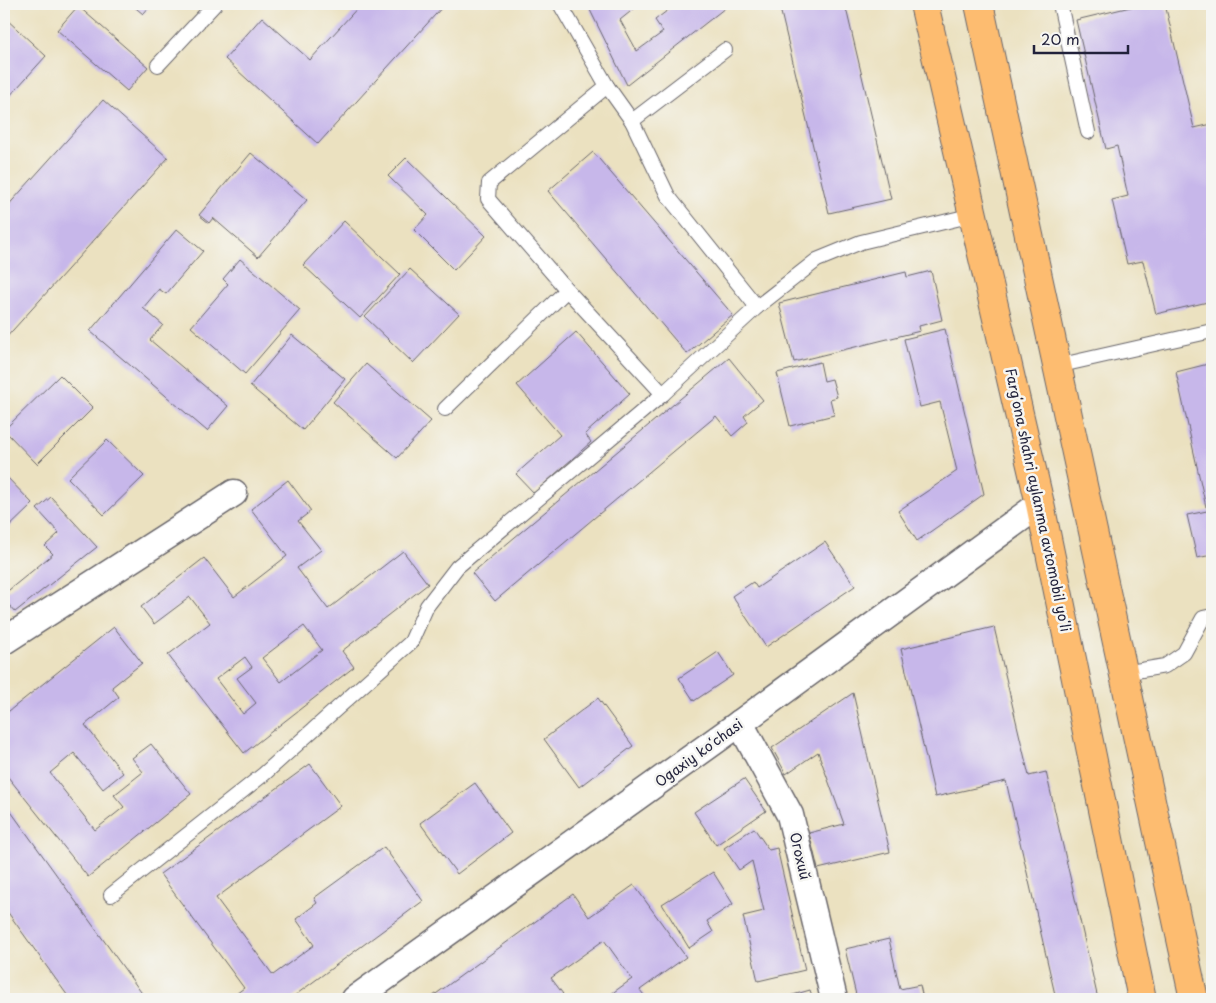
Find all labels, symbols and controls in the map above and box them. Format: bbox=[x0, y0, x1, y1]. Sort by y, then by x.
scale bar bbox=[1034, 22, 1127, 54]
text: 20 m bbox=[1041, 27, 1080, 50]
street label: Fargʻona shahri aylanma avtomobil yoʻli bbox=[1000, 366, 1077, 634]
street label: Ogaxiy koʻchasi bbox=[650, 713, 747, 792]
street label: Огохий bbox=[785, 830, 816, 882]

